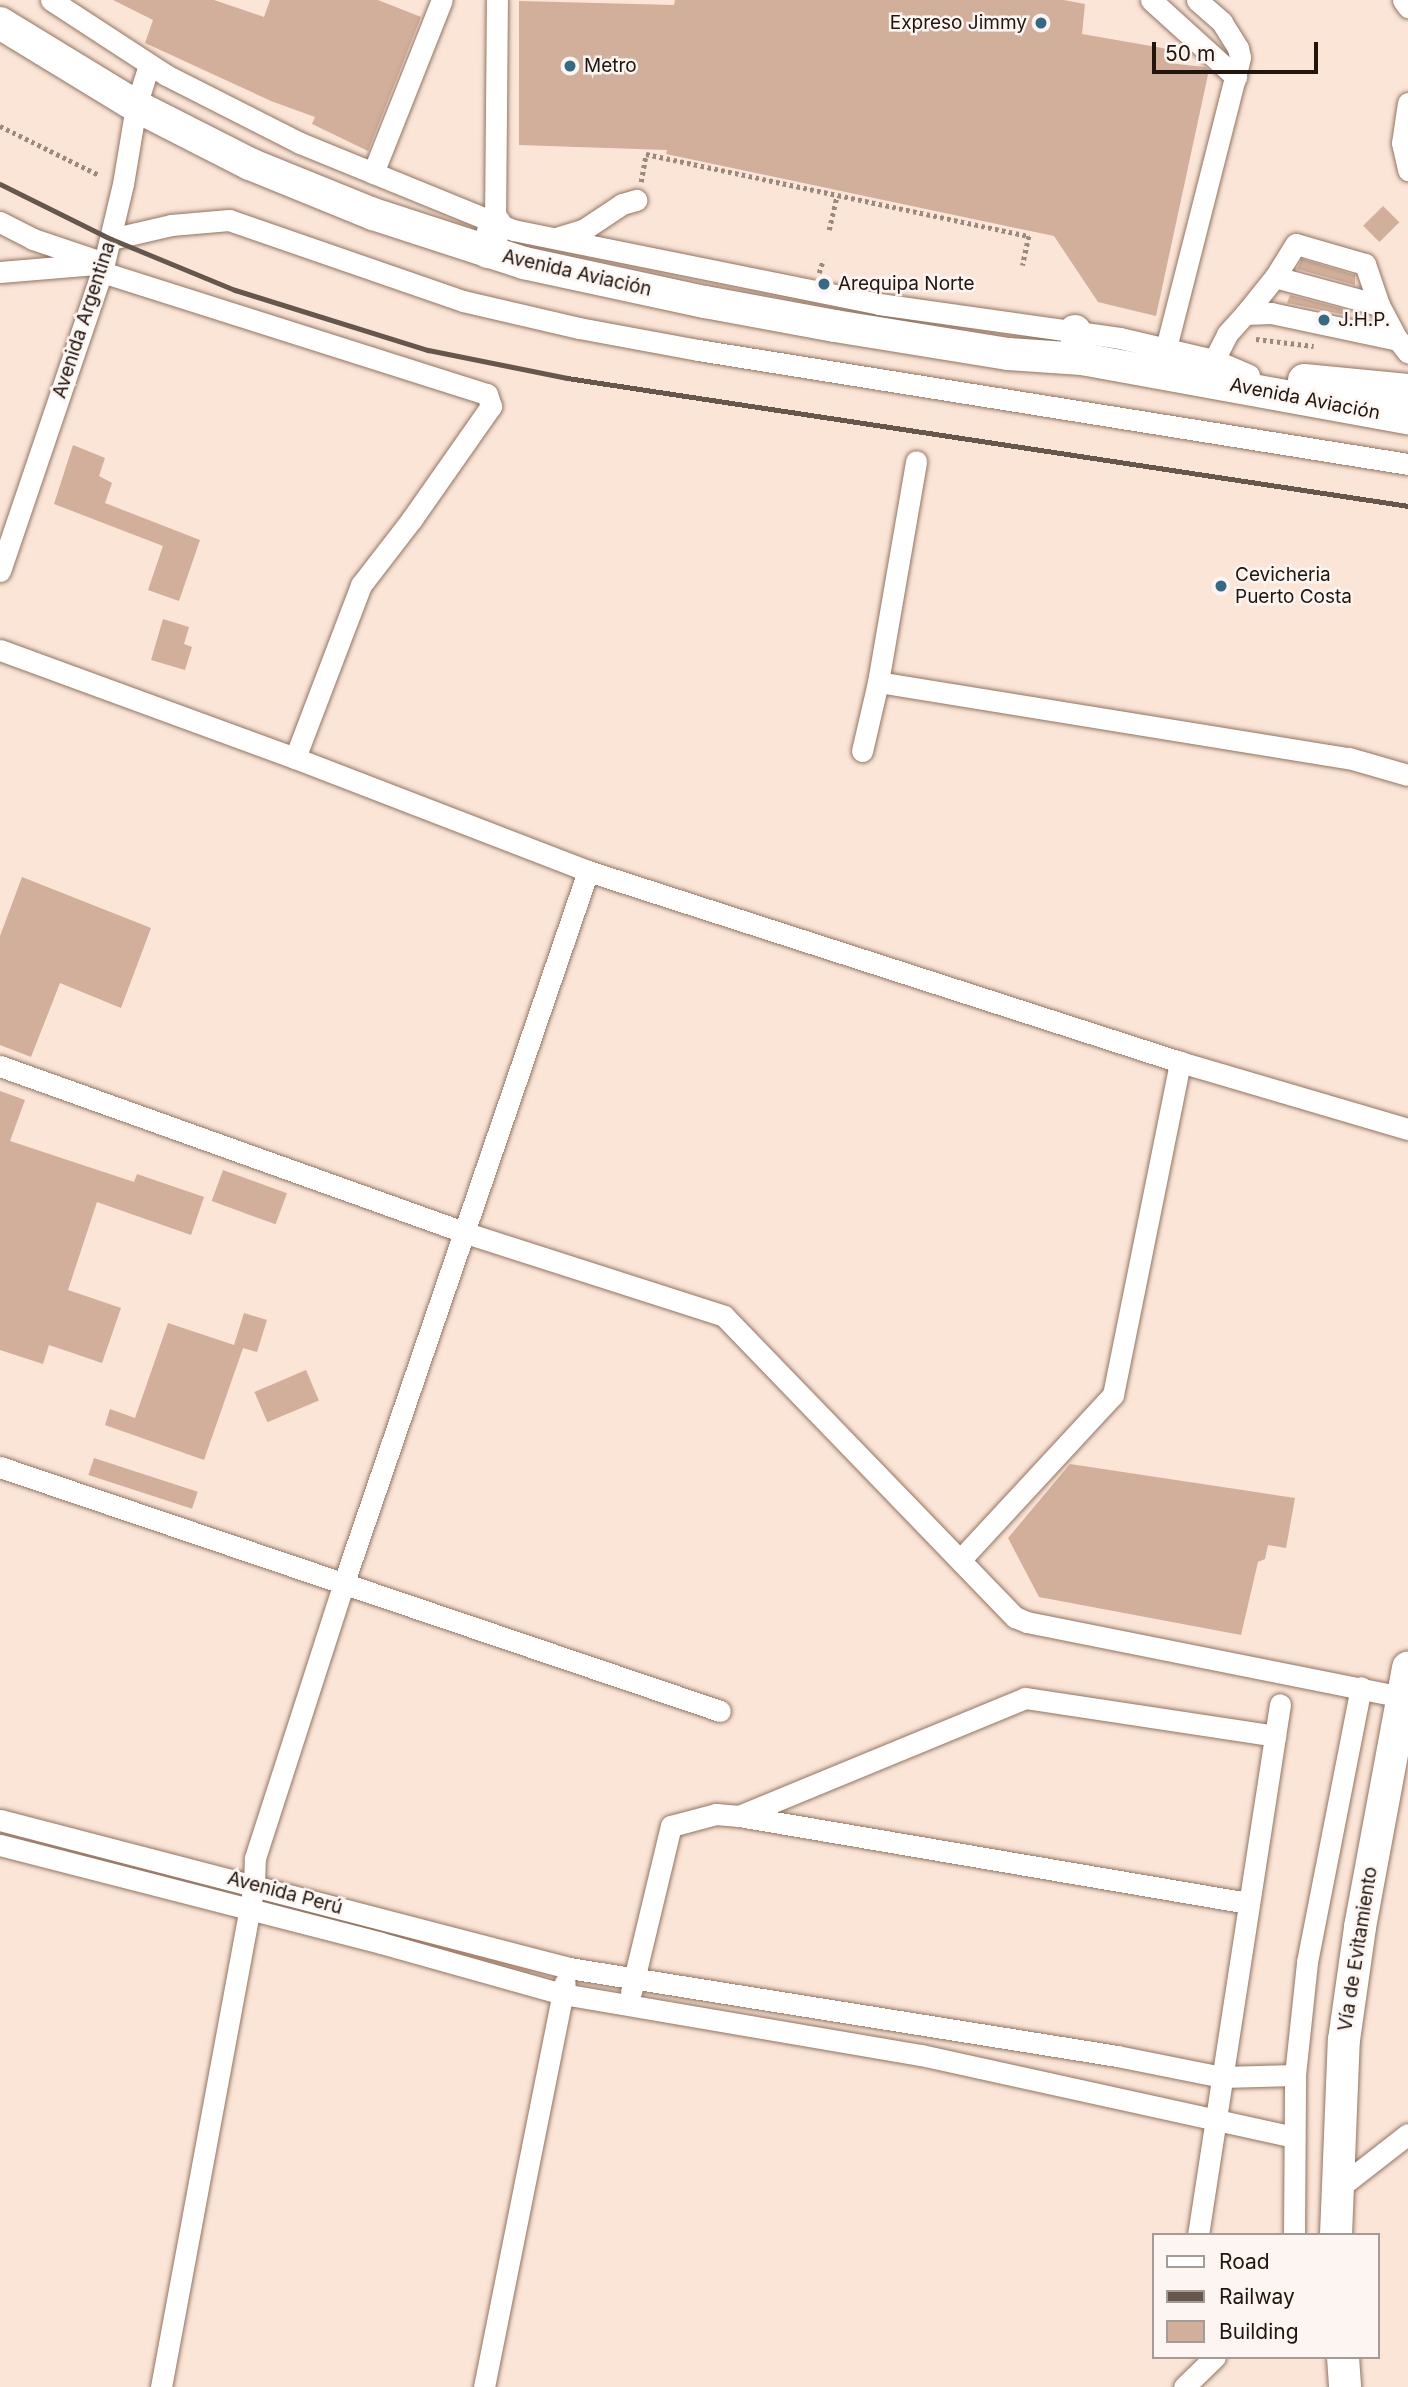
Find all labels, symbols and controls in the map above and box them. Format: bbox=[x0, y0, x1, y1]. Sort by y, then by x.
place label: Expreso Jimmy bbox=[890, 12, 1027, 34]
marker: Expreso Jimmy bbox=[1033, 15, 1049, 31]
scale bar bbox=[1156, 28, 1322, 72]
text: 50 m bbox=[1165, 41, 1215, 66]
place label: Metro bbox=[584, 55, 637, 77]
marker: Metro bbox=[562, 58, 578, 74]
street label: Avenida Argentina bbox=[48, 239, 120, 401]
street label: Avenida Aviación bbox=[500, 245, 654, 301]
place label: Arequipa Norte bbox=[838, 273, 975, 295]
marker: Arequipa Norte bbox=[816, 276, 832, 292]
place label: J.H.P. bbox=[1338, 309, 1390, 331]
marker: J.H.P. bbox=[1316, 312, 1332, 328]
street label: Avenida Aviación bbox=[1228, 373, 1382, 425]
place label: Cevicheria Puerto Costa bbox=[1235, 564, 1352, 608]
marker: Cevicheria Puerto Costa bbox=[1213, 578, 1229, 594]
street label: Vía de Evitamiento bbox=[1334, 1865, 1382, 2033]
street label: Avenida Perú bbox=[225, 1867, 345, 1919]
legend bbox=[1152, 2233, 1380, 2359]
text: Road bbox=[1219, 2249, 1270, 2274]
text: Railway bbox=[1219, 2284, 1295, 2309]
text: Building bbox=[1219, 2319, 1299, 2344]

